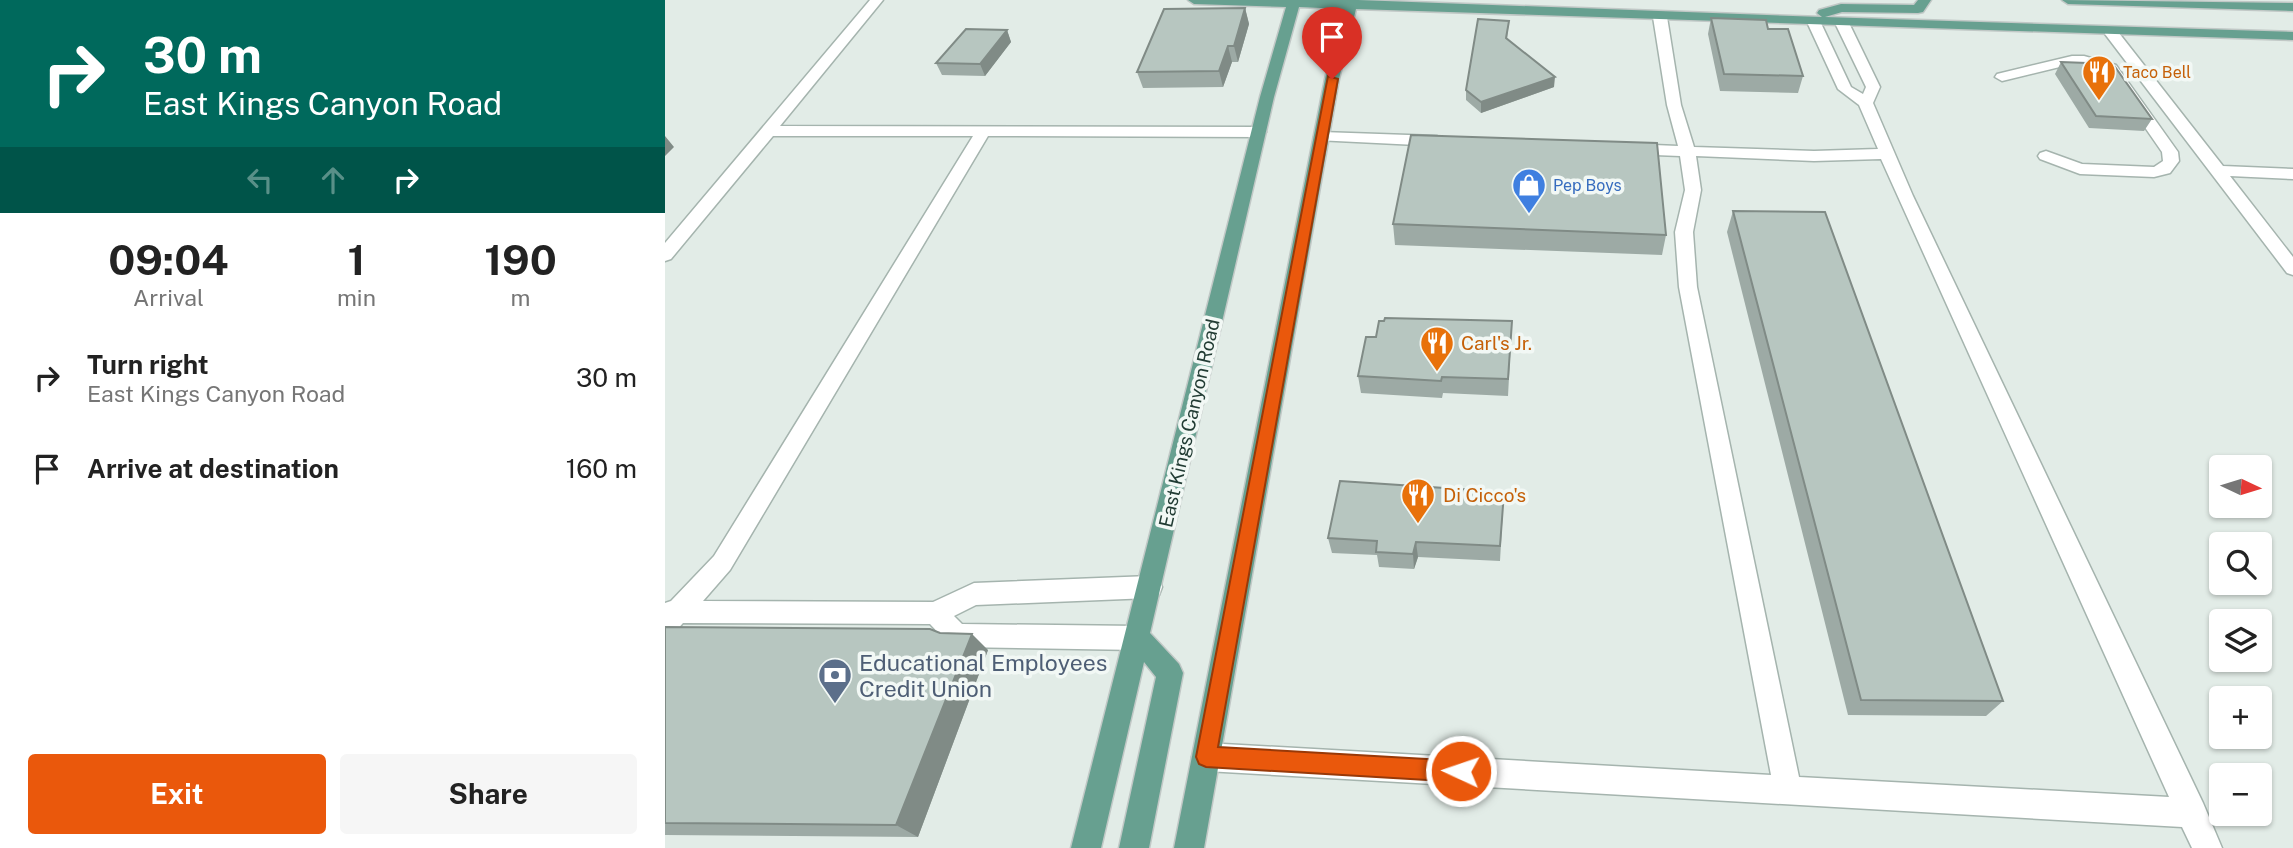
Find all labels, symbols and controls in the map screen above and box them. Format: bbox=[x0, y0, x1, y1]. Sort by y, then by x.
pin bbox=[1302, 7, 1362, 79]
icon: arrive bbox=[1313, 18, 1351, 56]
text: 30 m bbox=[143, 26, 262, 84]
icon: right bbox=[28, 28, 119, 119]
restaurant icon: Taco Bell bbox=[2080, 53, 2118, 102]
place label: Taco Bell bbox=[2123, 63, 2191, 82]
text: East Kings Canyon Road bbox=[143, 85, 502, 122]
icon: left bbox=[241, 161, 279, 199]
icon: ahead bbox=[314, 161, 352, 199]
icon: right bbox=[387, 161, 425, 199]
shop icon: Pep Boys bbox=[1510, 166, 1548, 215]
place label: Pep Boys bbox=[1553, 176, 1622, 195]
text: 09:04 bbox=[108, 235, 229, 284]
text: 1 bbox=[347, 235, 365, 284]
text: 190 bbox=[484, 235, 557, 284]
text: Arrival bbox=[133, 284, 204, 311]
text: min bbox=[337, 284, 376, 311]
text: m bbox=[510, 284, 530, 311]
street label: East Kings Canyon Road bbox=[1154, 317, 1224, 529]
restaurant icon: Carl's Jr. bbox=[1418, 324, 1456, 373]
place label: Carl's Jr. bbox=[1461, 332, 1532, 354]
text: Turn right bbox=[87, 349, 209, 380]
icon: right bbox=[28, 359, 66, 397]
text: 30 m bbox=[576, 362, 637, 393]
text: East Kings Canyon Road bbox=[87, 380, 345, 407]
icon: arrive bbox=[28, 450, 66, 488]
text: Arrive at destination bbox=[87, 453, 339, 484]
text: 160 m bbox=[566, 453, 637, 484]
north arrow bbox=[2209, 455, 2271, 518]
map controls bbox=[2209, 455, 2272, 826]
restaurant icon: Di Cicco's bbox=[1399, 476, 1437, 525]
place label: Di Cicco's bbox=[1443, 484, 1526, 506]
button: search bbox=[2209, 532, 2272, 595]
button: layers bbox=[2209, 609, 2272, 672]
place label: Educational Employees Credit Union bbox=[859, 649, 1107, 702]
bank icon: Educational Employees Credit Union bbox=[816, 656, 854, 705]
button: + bbox=[2209, 686, 2272, 749]
position arrow bbox=[1424, 734, 1498, 808]
button: Exit bbox=[28, 754, 326, 834]
button: Share bbox=[340, 754, 637, 834]
button: − bbox=[2209, 763, 2272, 826]

